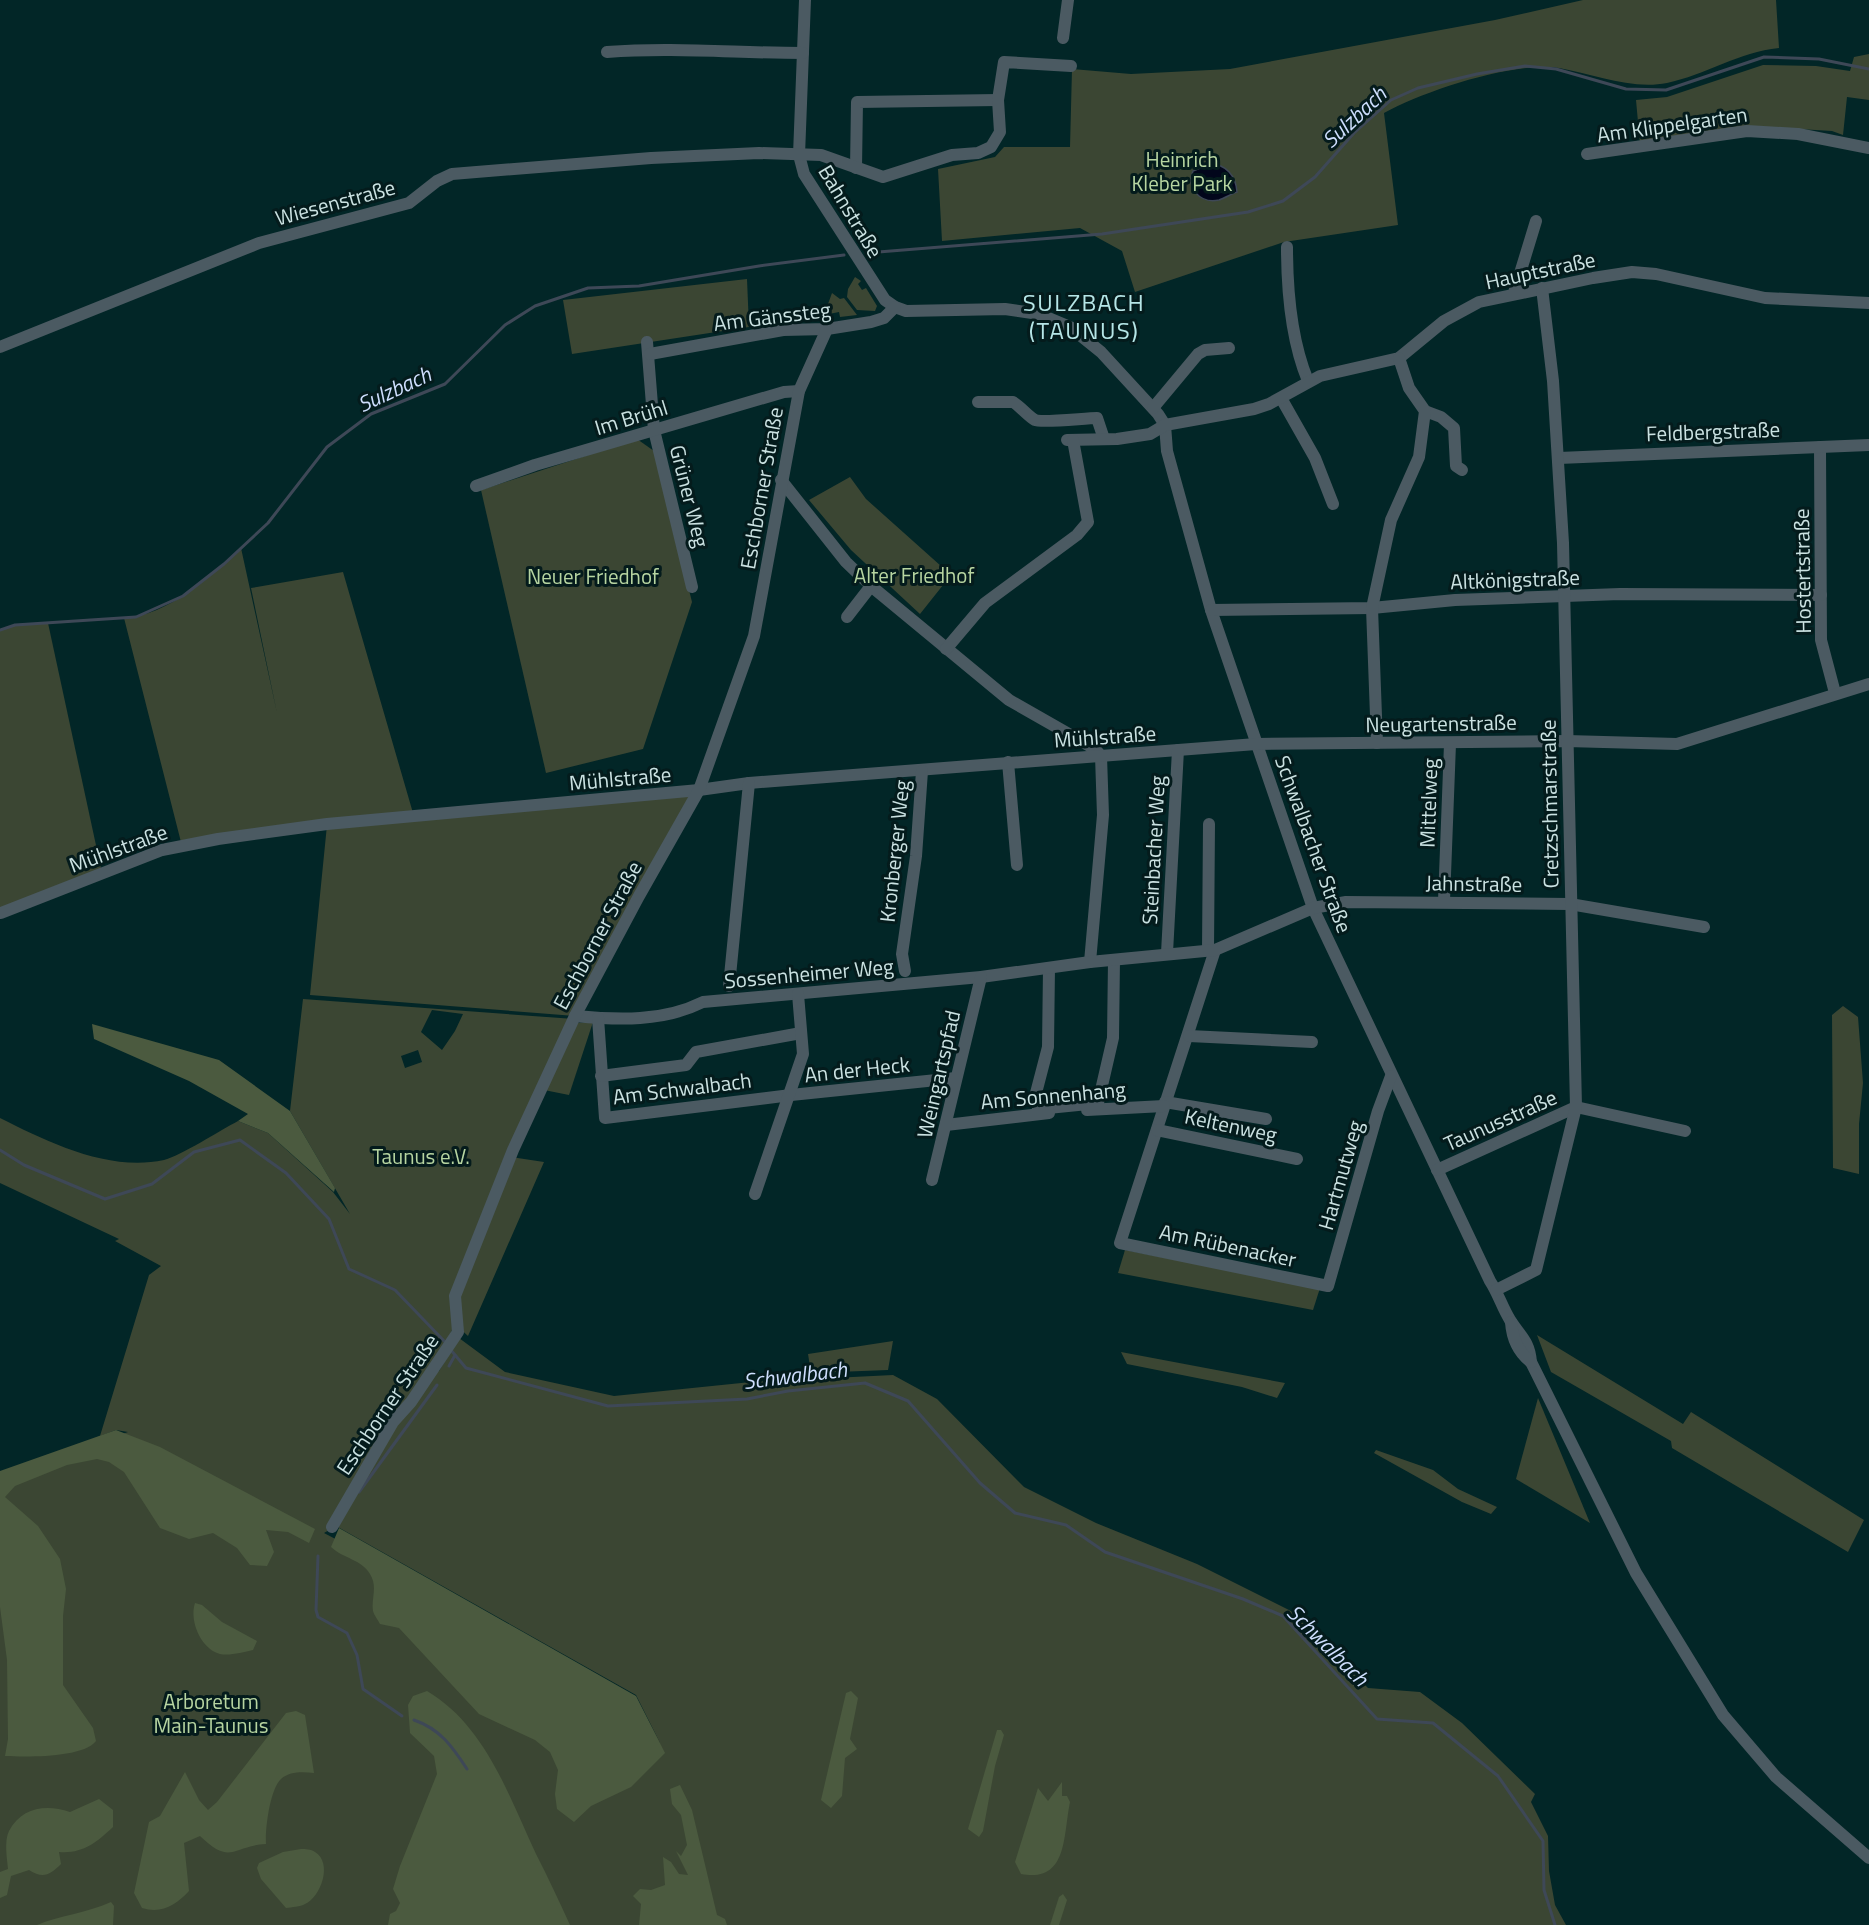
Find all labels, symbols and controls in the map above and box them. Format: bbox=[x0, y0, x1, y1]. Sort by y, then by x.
water label: Sulzbach bbox=[1314, 77, 1395, 156]
street label: Am Klippelgarten bbox=[1595, 98, 1749, 150]
park label: Heinrich Kleber Park bbox=[1131, 143, 1233, 199]
street label: Bahnstraße bbox=[811, 158, 891, 264]
street label: Wiesenstraße bbox=[271, 171, 399, 233]
street label: Hauptstraße bbox=[1482, 243, 1598, 297]
district label: SULZBACH (TAUNUS) bbox=[1023, 284, 1145, 348]
street label: Am Gänssteg bbox=[712, 293, 833, 339]
water label: Sulzbach bbox=[352, 357, 437, 421]
street label: Im Brühl bbox=[591, 391, 671, 443]
street label: Eschborner Straße bbox=[731, 404, 791, 572]
street label: Feldbergstraße bbox=[1645, 413, 1781, 449]
street label: Grüner Weg bbox=[662, 441, 718, 551]
street label: Hostertstraße bbox=[1785, 508, 1819, 634]
park label: Alter Friedhof bbox=[854, 559, 974, 591]
park label: Neuer Friedhof bbox=[527, 560, 659, 592]
street label: Altkönigstraße bbox=[1450, 561, 1580, 597]
street label: Neugartenstraße bbox=[1365, 706, 1517, 740]
street label: Mühlstraße bbox=[1053, 716, 1157, 756]
street label: Cretzschmarstraße bbox=[1532, 719, 1566, 889]
street label: Schwalbacher Straße bbox=[1267, 751, 1361, 937]
street label: Mittelweg bbox=[1410, 757, 1446, 848]
street label: Mühlstraße bbox=[568, 758, 672, 798]
street label: Steinbacher Weg bbox=[1133, 775, 1173, 925]
street label: Kronberger Weg bbox=[871, 778, 917, 924]
street label: Mühlstraße bbox=[64, 815, 172, 881]
street label: Eschborner Straße bbox=[544, 855, 650, 1015]
street label: Jahnstraße bbox=[1425, 866, 1523, 900]
street label: Sossenheimer Weg bbox=[723, 950, 895, 996]
street label: Weingartspfad bbox=[908, 1007, 968, 1141]
street label: An der Heck bbox=[803, 1048, 911, 1090]
street label: Am Schwalbach bbox=[611, 1064, 753, 1112]
street label: Am Sonnenhang bbox=[979, 1073, 1127, 1117]
street label: Taunusstraße bbox=[1438, 1081, 1562, 1159]
street label: Keltenweg bbox=[1182, 1100, 1280, 1150]
street label: Hartmutweg bbox=[1309, 1116, 1371, 1234]
park label: Taunus e.V. bbox=[372, 1140, 470, 1172]
street label: Am Rübenacker bbox=[1157, 1215, 1299, 1275]
street label: Eschborner Straße bbox=[328, 1327, 446, 1481]
water label: Schwalbach bbox=[741, 1352, 850, 1398]
water label: Schwalbach bbox=[1279, 1596, 1378, 1695]
park label: Arboretum Main-Taunus bbox=[154, 1685, 268, 1741]

